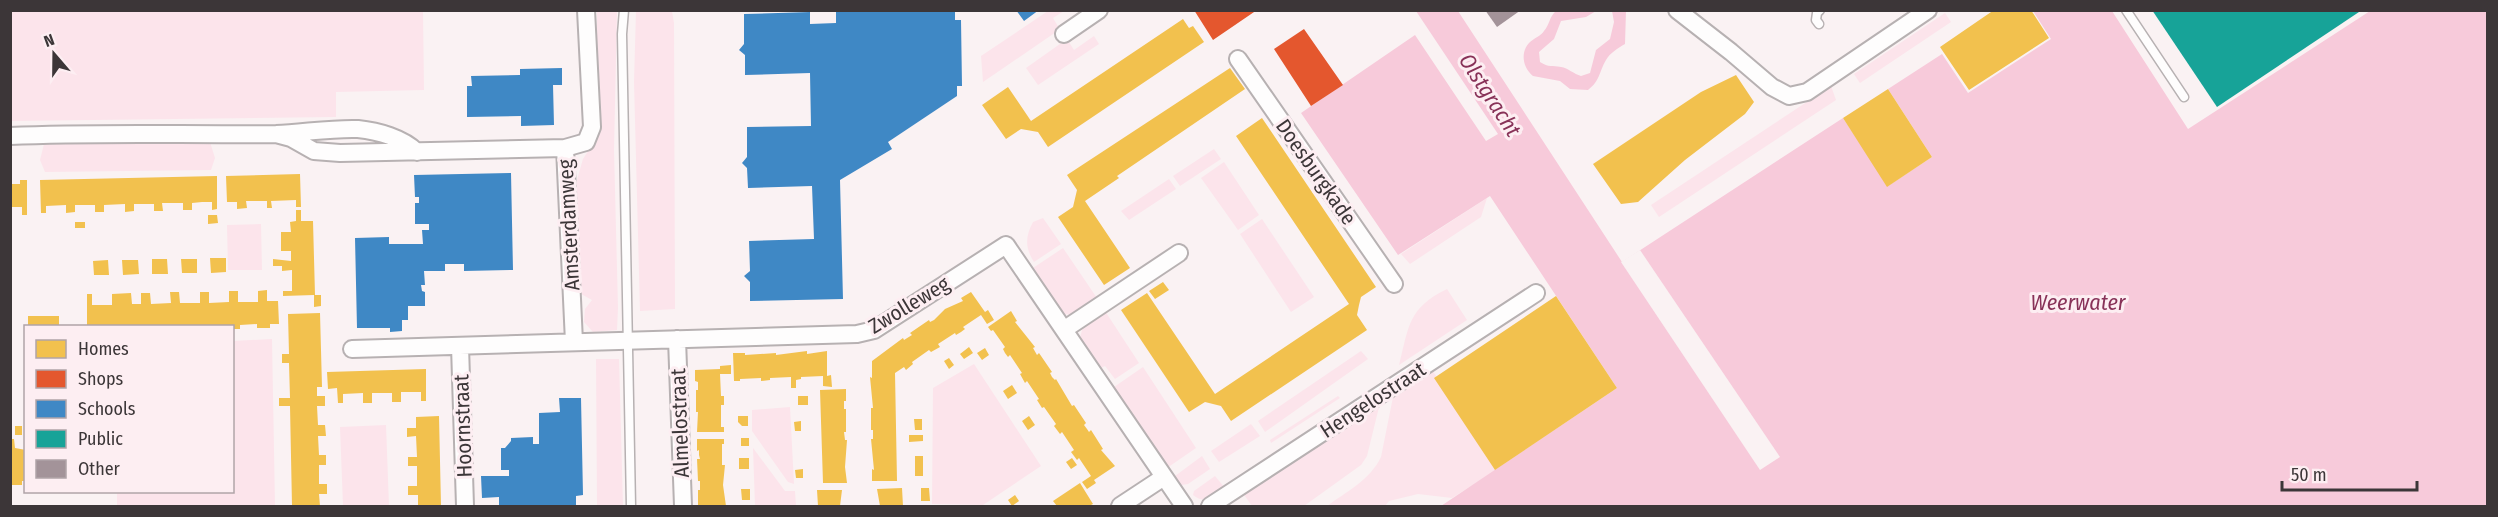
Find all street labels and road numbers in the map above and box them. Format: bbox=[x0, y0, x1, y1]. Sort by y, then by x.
street label: Doesburgkade bbox=[1270, 114, 1362, 230]
street label: Amsterdamweg bbox=[553, 159, 585, 291]
street label: Zwolleweg bbox=[864, 271, 954, 339]
street label: Hengelostraat bbox=[1315, 356, 1431, 444]
street label: Almelostraat bbox=[665, 368, 695, 478]
street label: Hoornstraat bbox=[448, 374, 478, 478]

